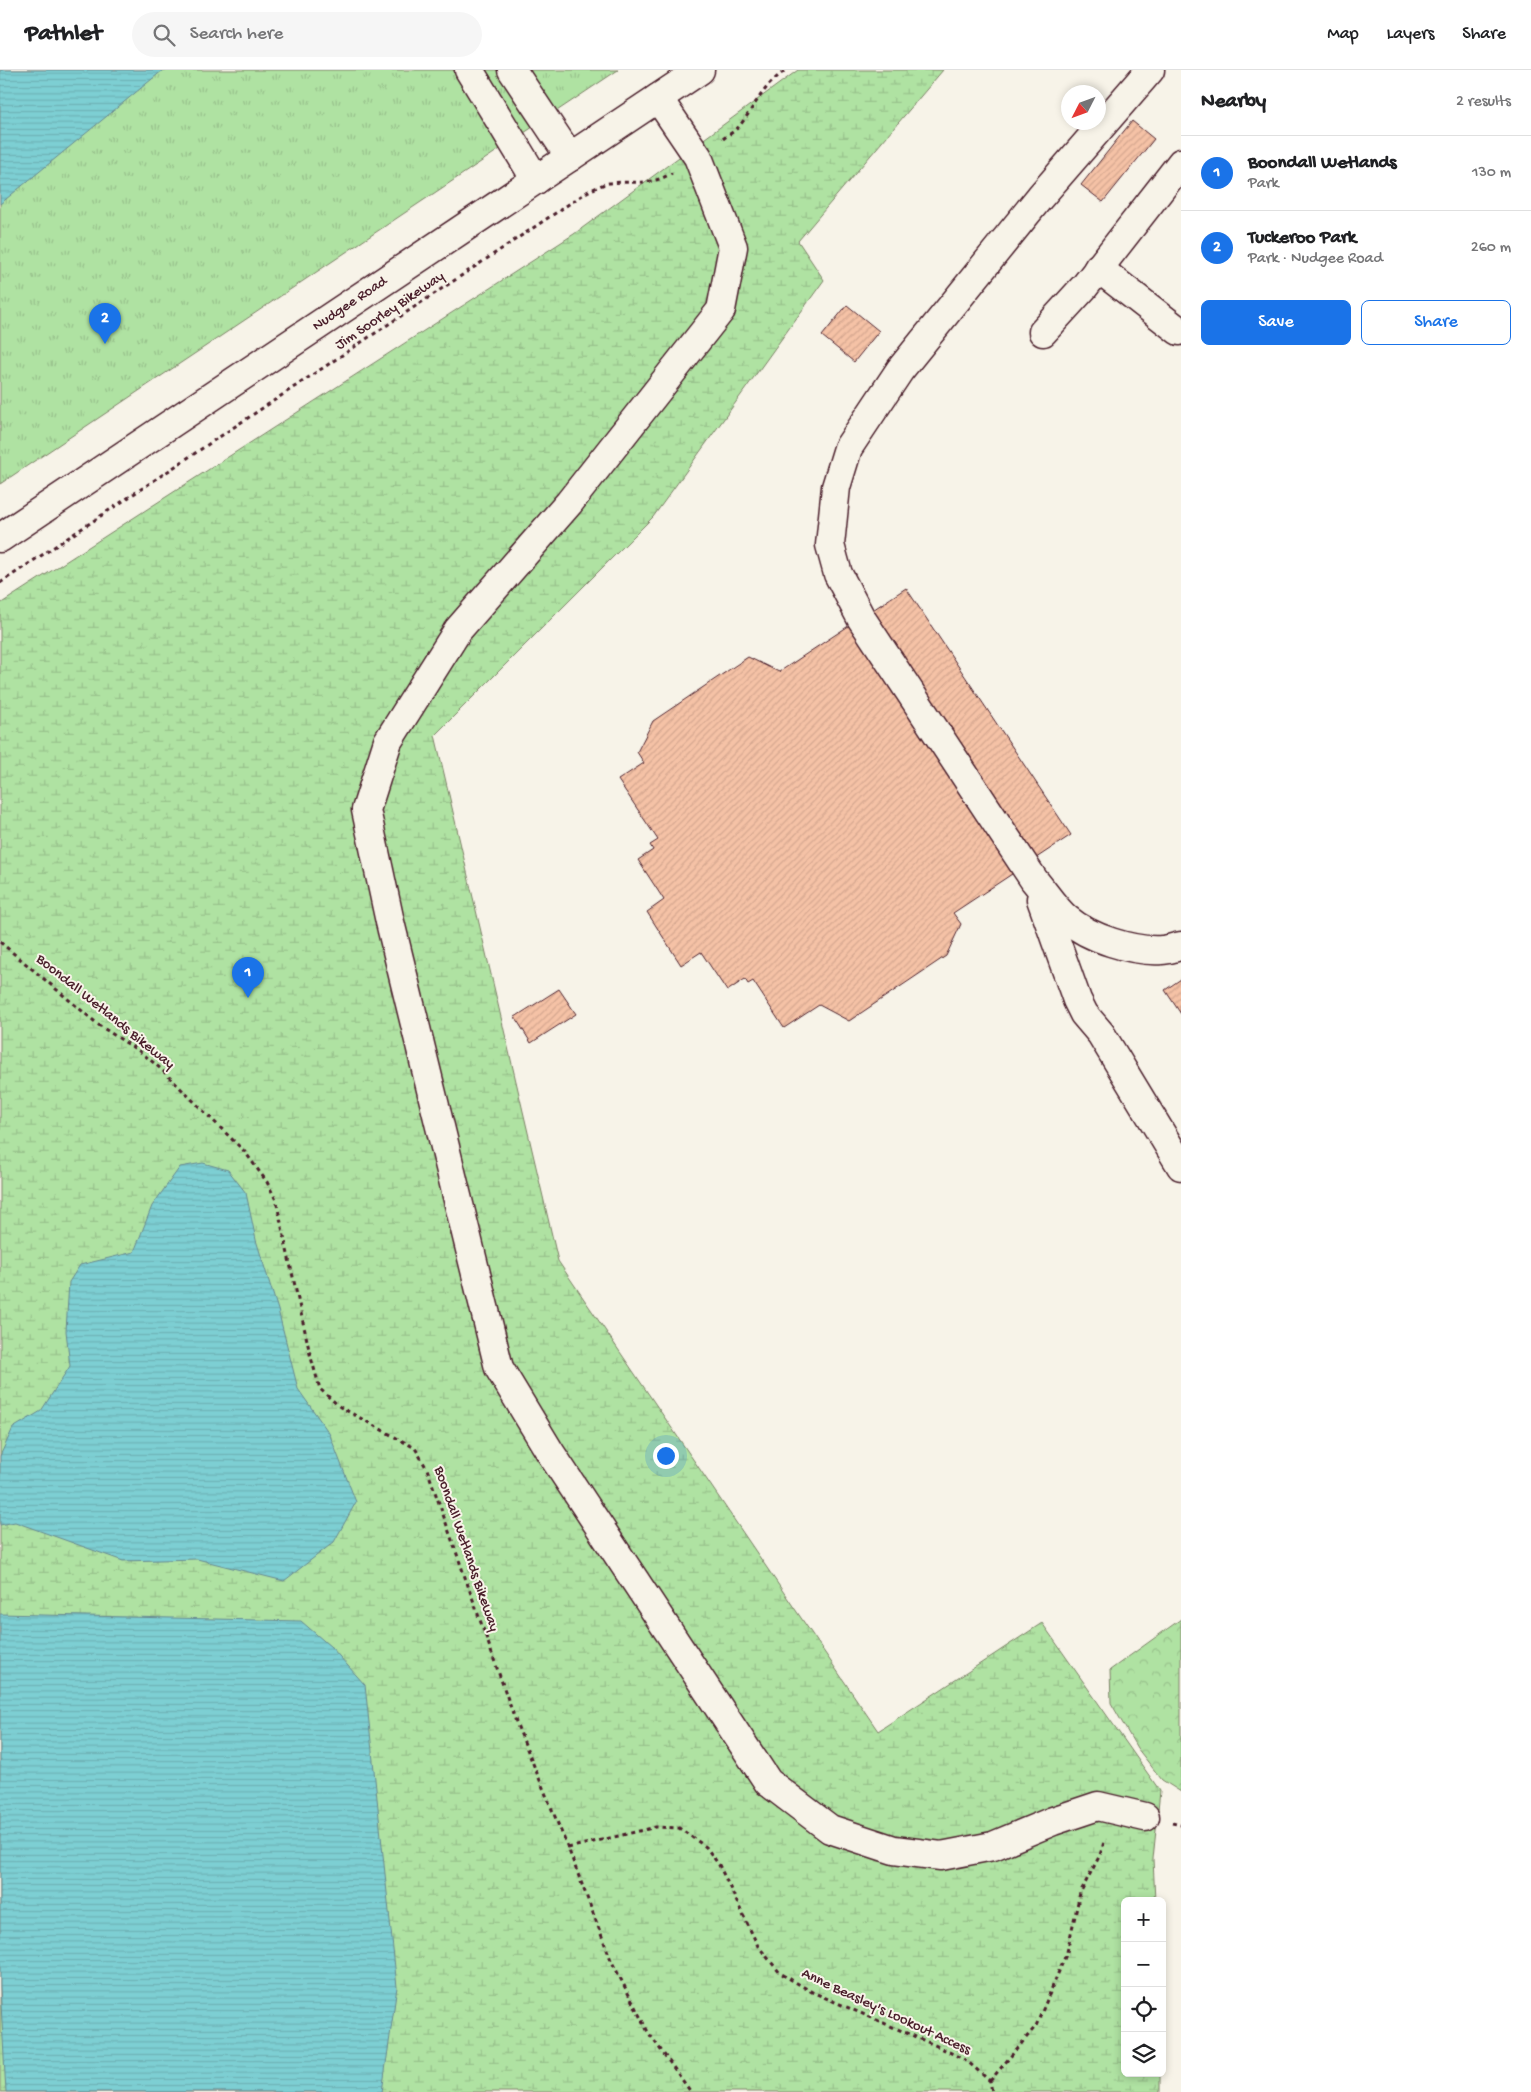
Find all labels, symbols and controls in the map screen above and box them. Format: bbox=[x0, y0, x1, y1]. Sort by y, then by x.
search box bbox=[132, 12, 482, 57]
text: Pathlet bbox=[25, 20, 102, 49]
icon: search bbox=[150, 21, 178, 49]
text: Search here bbox=[190, 23, 283, 46]
text: Map bbox=[1327, 24, 1359, 45]
text: Layers bbox=[1387, 24, 1434, 45]
text: Share bbox=[1462, 24, 1506, 45]
north arrow bbox=[1061, 85, 1106, 130]
text: Nearby bbox=[1201, 90, 1266, 115]
text: 2 results bbox=[1456, 93, 1511, 112]
text: Boondall Wetlands bbox=[1248, 152, 1397, 175]
text: 1 bbox=[1214, 164, 1220, 183]
text: 130 m bbox=[1472, 164, 1511, 183]
text: Park bbox=[1248, 175, 1279, 194]
text: Tuckeroo Park bbox=[1248, 227, 1356, 250]
text: 2 bbox=[1213, 239, 1221, 258]
text: 260 m bbox=[1471, 239, 1511, 258]
text: Park · Nudgee Road bbox=[1248, 250, 1383, 269]
street label: Jim Soorley Bikeway bbox=[332, 267, 449, 354]
street label: Nudgee Road bbox=[309, 272, 392, 335]
button: Save bbox=[1201, 300, 1351, 345]
button: Share bbox=[1361, 300, 1511, 345]
pin: 2 bbox=[89, 303, 121, 344]
street label: Boondall Wetlands Bikeway bbox=[31, 950, 179, 1074]
pin: 1 bbox=[232, 957, 264, 998]
your location bbox=[653, 1443, 679, 1469]
street label: Boondall Wetlands Bikeway bbox=[429, 1463, 503, 1635]
map controls bbox=[1121, 1897, 1166, 2077]
button: + bbox=[1121, 1897, 1166, 1942]
button: − bbox=[1121, 1942, 1166, 1987]
street label: Anne Beasley's Lookout Access bbox=[798, 1965, 974, 2059]
button: locate bbox=[1121, 1987, 1166, 2032]
button: layers bbox=[1121, 2032, 1166, 2077]

